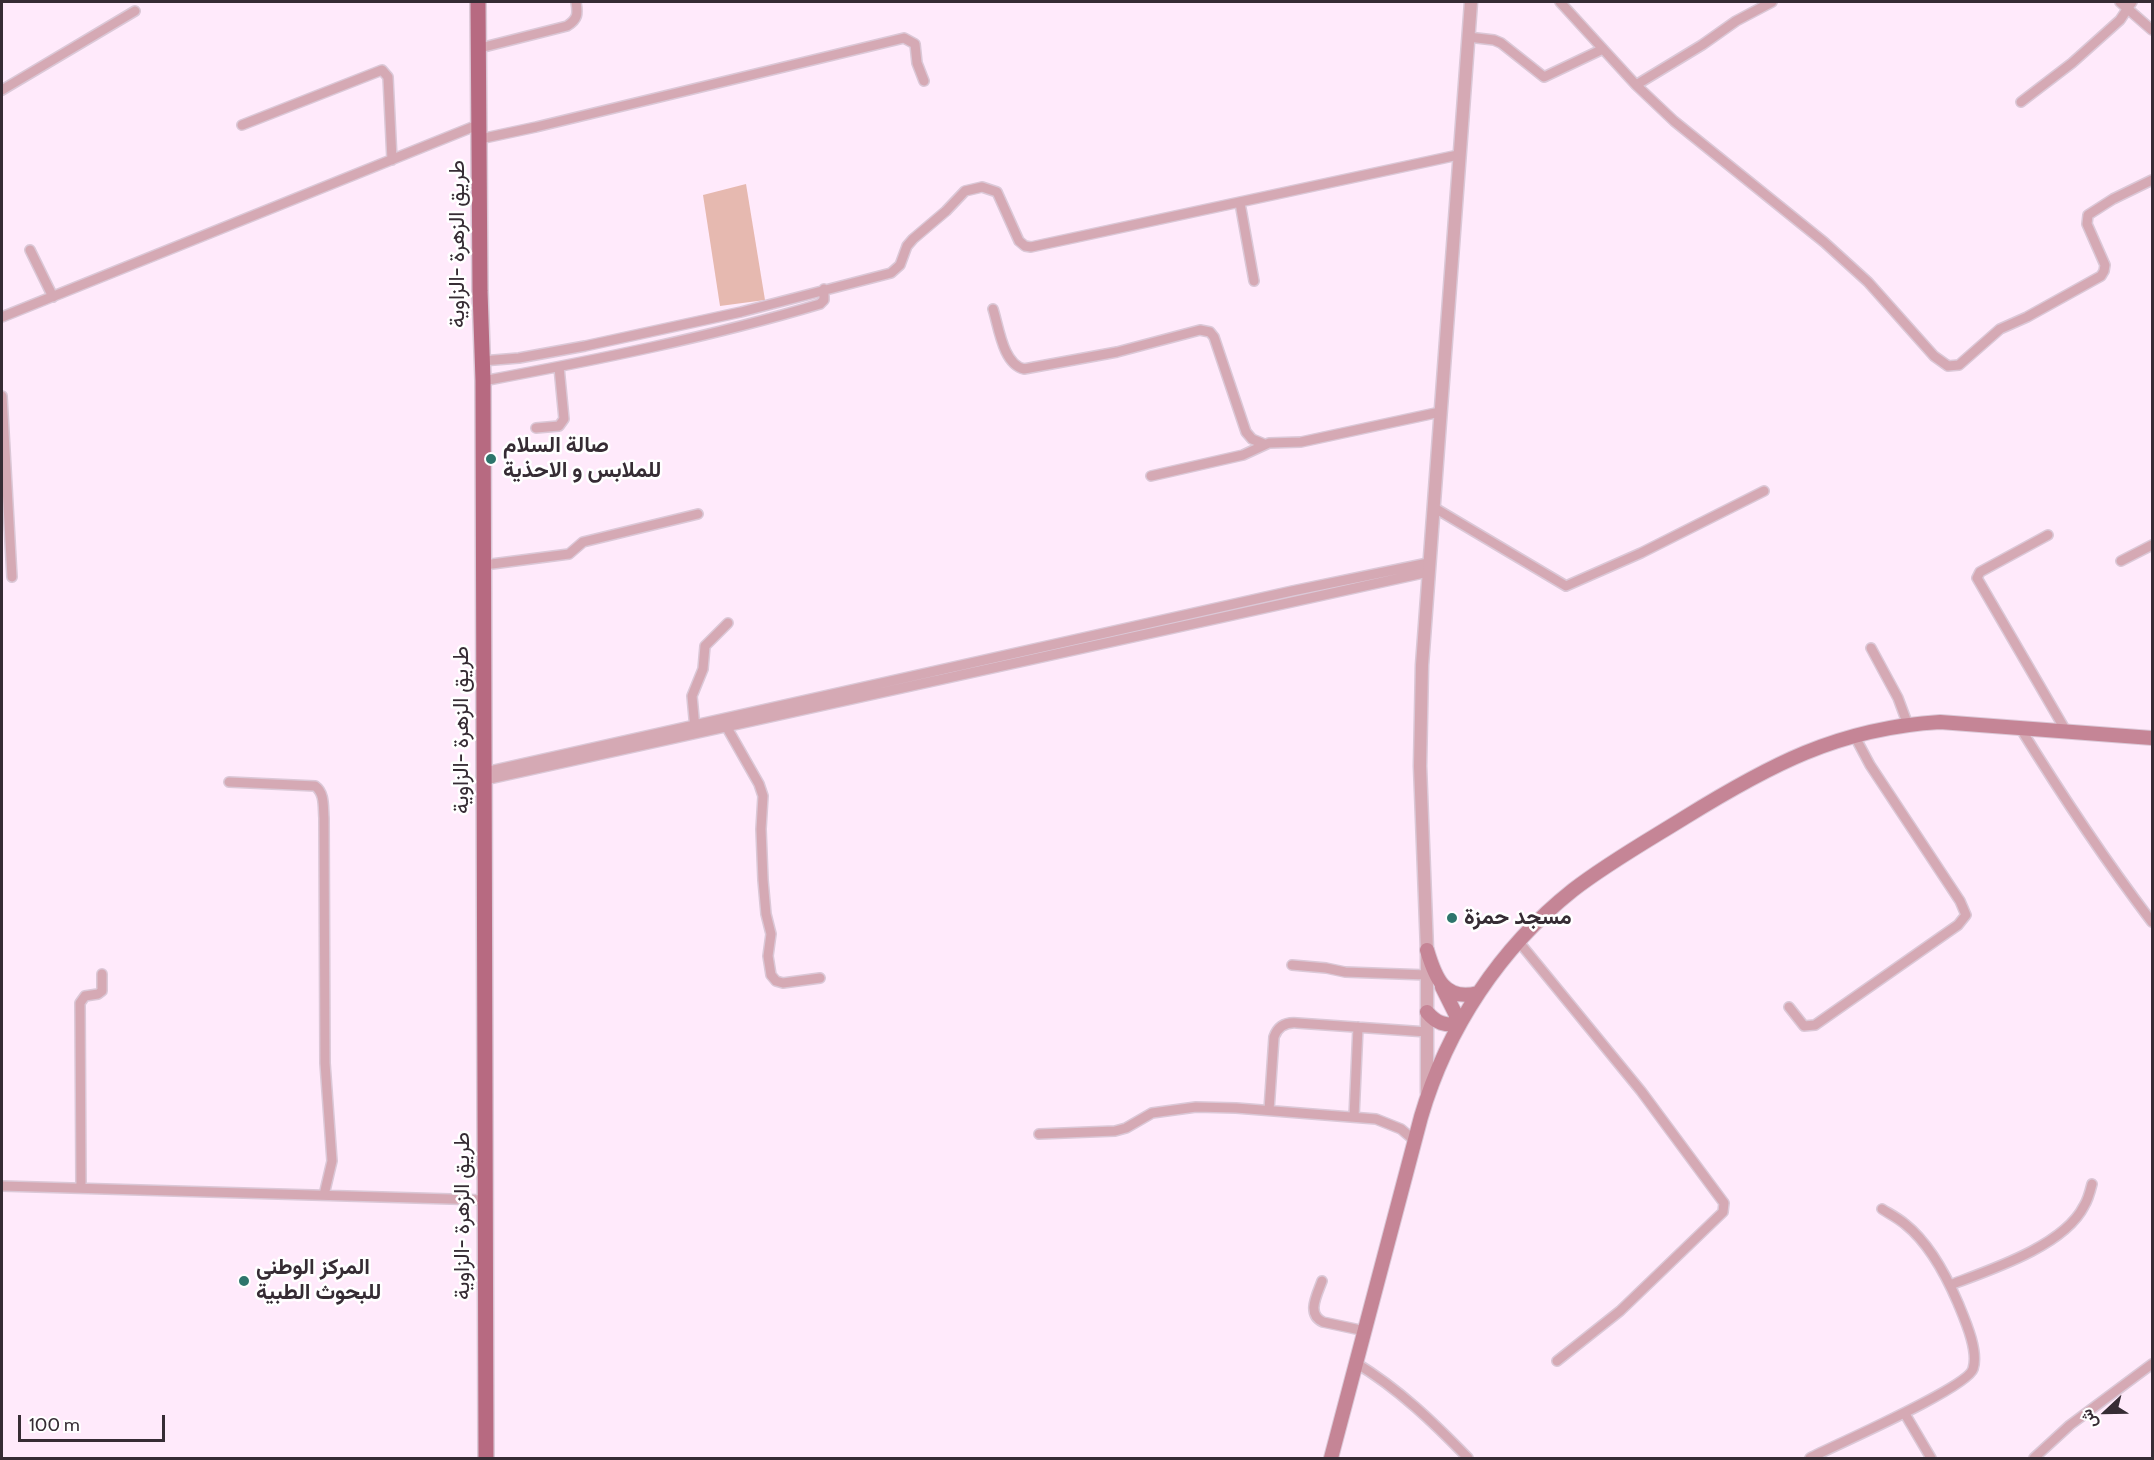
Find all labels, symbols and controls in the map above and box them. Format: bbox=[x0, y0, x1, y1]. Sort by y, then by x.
street label: طريق الزهرة -الزاوية bbox=[445, 160, 471, 328]
place label: صالة السلام للملابس و الاحذية bbox=[503, 433, 661, 484]
marker: صالة السلام للملابس و الاحذية bbox=[484, 452, 498, 466]
street label: طريق الزهرة -الزاوية bbox=[449, 646, 475, 814]
place label: مسجد حمزة bbox=[1464, 905, 1572, 931]
marker: مسجد حمزة bbox=[1445, 911, 1459, 925]
street label: طريق الزهرة -الزاوية bbox=[450, 1132, 476, 1300]
place label: المركز الوطني للبحوث الطبية bbox=[256, 1255, 381, 1306]
marker: المركز الوطني للبحوث الطبية bbox=[237, 1274, 251, 1288]
north arrow bbox=[2076, 1382, 2136, 1442]
scale bar bbox=[21, 1403, 168, 1441]
text: ش bbox=[2076, 1406, 2101, 1431]
text: 100 m bbox=[29, 1414, 80, 1436]

